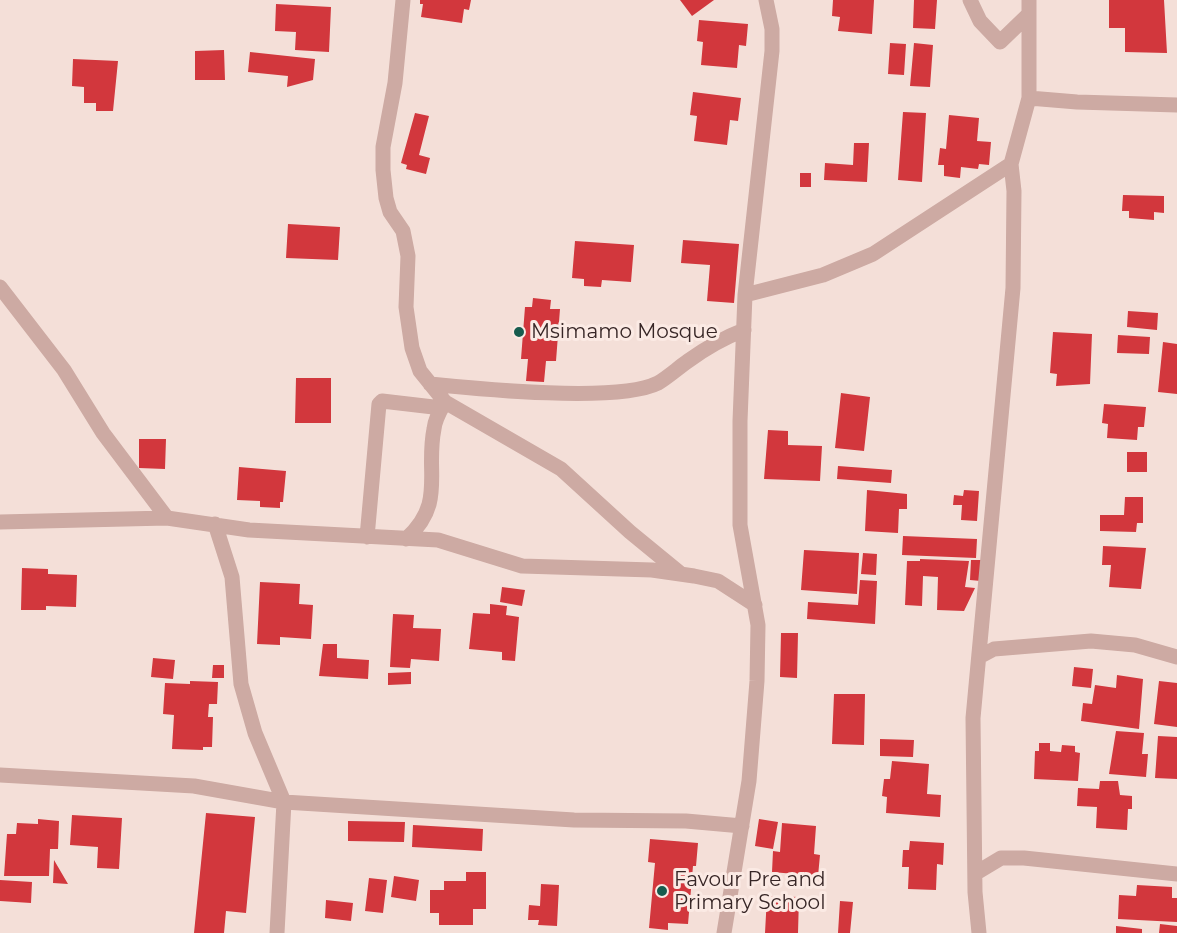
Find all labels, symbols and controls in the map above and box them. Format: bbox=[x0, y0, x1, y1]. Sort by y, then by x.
place label: Msimamo Mosque bbox=[531, 320, 718, 344]
marker: Msimamo Mosque bbox=[512, 325, 526, 339]
place label: Favour Pre and Primary School bbox=[674, 868, 826, 915]
marker: Favour Pre and Primary School bbox=[655, 884, 669, 898]

